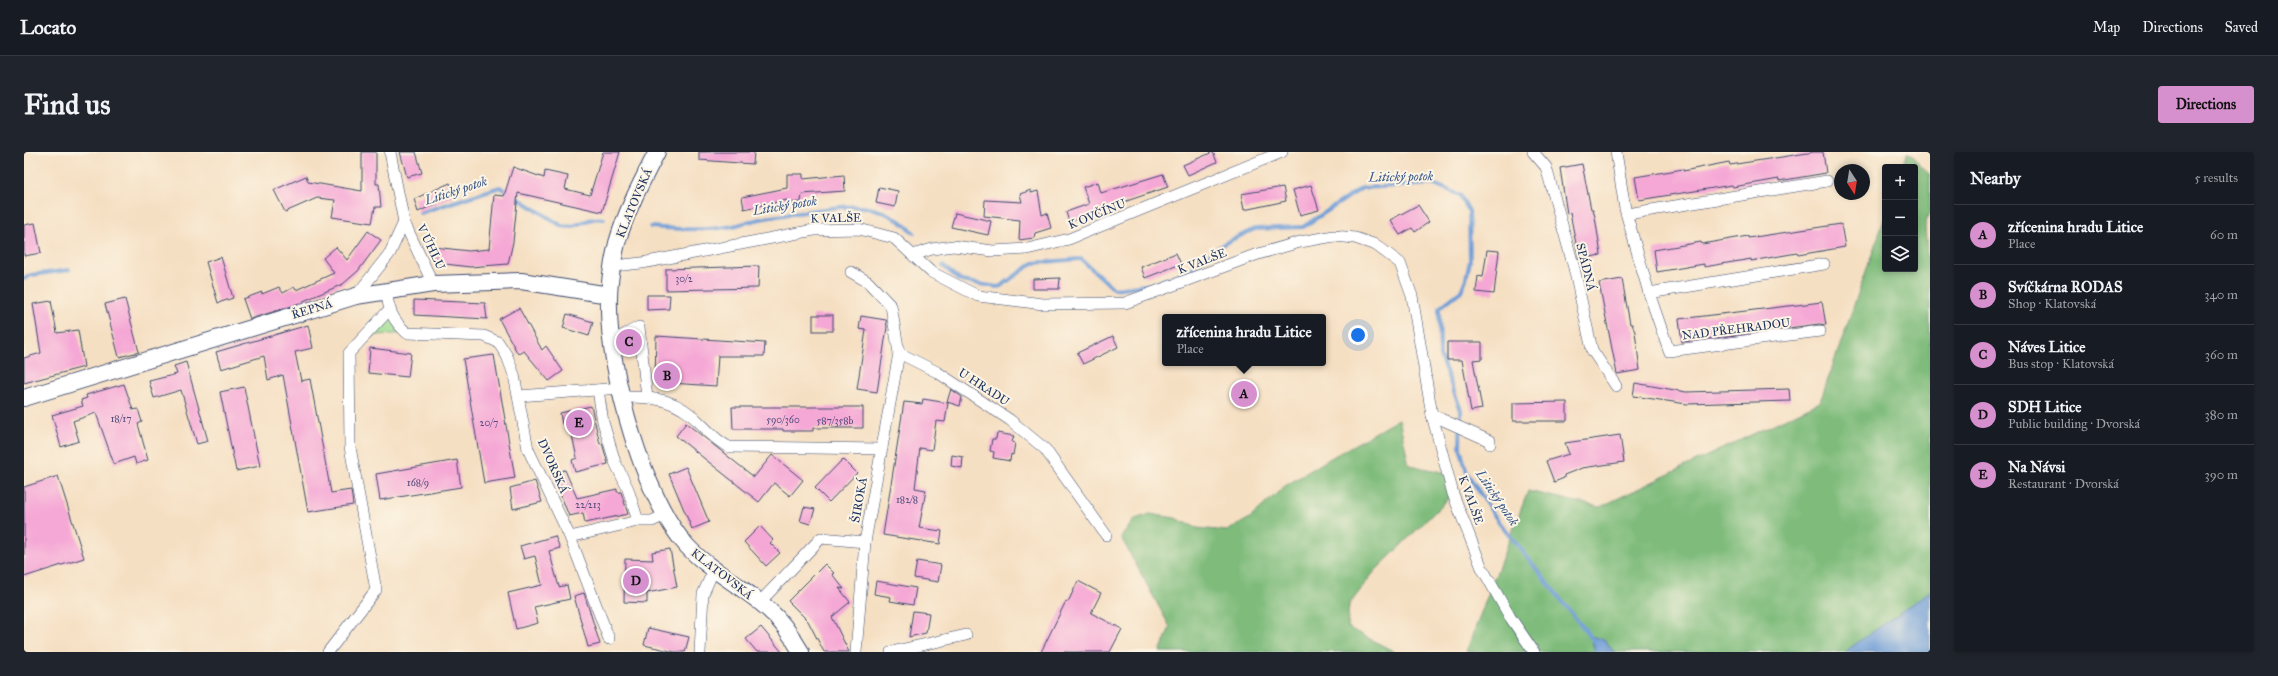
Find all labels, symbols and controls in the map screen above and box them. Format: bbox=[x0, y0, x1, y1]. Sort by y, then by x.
text: Locato bbox=[20, 16, 76, 39]
text: Map bbox=[2093, 19, 2120, 36]
text: Directions bbox=[2142, 19, 2203, 36]
text: Saved bbox=[2225, 19, 2258, 36]
button: Directions bbox=[2158, 86, 2254, 123]
text: Find us bbox=[24, 87, 110, 122]
north arrow bbox=[1834, 164, 1870, 200]
map controls bbox=[1882, 164, 1918, 272]
button: + bbox=[1882, 164, 1918, 200]
street label: KLATOVSKÁ bbox=[612, 166, 655, 240]
water label: Litický potok bbox=[1368, 168, 1434, 186]
text: Nearby bbox=[1970, 168, 2021, 189]
text: 5 results bbox=[2194, 170, 2238, 186]
water label: Litický potok bbox=[422, 173, 489, 209]
water label: Litický potok bbox=[751, 193, 818, 219]
street label: K OVČÍNU bbox=[1065, 194, 1128, 232]
button: − bbox=[1882, 200, 1918, 236]
street label: K VALŠE bbox=[810, 209, 862, 225]
text: zřícenina hradu Litice bbox=[2008, 218, 2143, 236]
street label: V ÚHLU bbox=[414, 220, 450, 272]
text: A bbox=[1979, 227, 1987, 243]
text: 60 m bbox=[2210, 227, 2238, 243]
button: layers bbox=[1882, 236, 1918, 272]
text: Place bbox=[2008, 236, 2035, 252]
street label: SPÁDNÁ bbox=[1573, 241, 1600, 292]
street label: K VALŠE bbox=[1175, 243, 1229, 277]
house number: 30/2 bbox=[675, 273, 693, 285]
text: Svíčkárna RODAS bbox=[2008, 278, 2123, 296]
text: B bbox=[1979, 287, 1987, 303]
text: 340 m bbox=[2204, 287, 2238, 303]
street label: ŘEPNÁ bbox=[289, 294, 334, 322]
text: Shop · Klatovská bbox=[2008, 296, 2096, 312]
street label: NAD PŘEHRADOU bbox=[1681, 313, 1791, 343]
popup bbox=[1162, 314, 1326, 366]
text: zřícenina hradu Litice bbox=[1176, 323, 1312, 341]
your location bbox=[1348, 325, 1368, 345]
pin: C bbox=[616, 327, 642, 357]
text: Náves Litice bbox=[2008, 338, 2086, 356]
text: Place bbox=[1176, 341, 1204, 357]
text: C bbox=[1979, 347, 1987, 363]
text: 360 m bbox=[2205, 347, 2238, 363]
text: Bus stop · Klatovská bbox=[2008, 356, 2114, 372]
pin: B bbox=[654, 361, 680, 391]
street label: U HRADU bbox=[956, 365, 1012, 409]
pin: A bbox=[1231, 379, 1257, 409]
text: SDH Litice bbox=[2008, 398, 2082, 416]
text: D bbox=[1978, 407, 1988, 423]
text: 380 m bbox=[2205, 407, 2238, 423]
pin: E bbox=[566, 408, 592, 438]
house number: 18/17 bbox=[110, 413, 132, 425]
house number: 590/360 bbox=[766, 414, 800, 426]
house number: 587/358b bbox=[817, 415, 854, 427]
text: Public building · Dvorská bbox=[2008, 416, 2140, 432]
house number: 20/7 bbox=[480, 417, 498, 429]
street label: DVORSKÁ bbox=[535, 436, 572, 495]
text: Na Návsi bbox=[2008, 458, 2065, 476]
water label: Litický potok bbox=[1472, 466, 1522, 529]
text: E bbox=[1978, 467, 1988, 483]
text: 390 m bbox=[2205, 467, 2238, 483]
street label: K VALŠE bbox=[1456, 473, 1488, 527]
street label: ŠIROKÁ bbox=[846, 476, 870, 524]
text: Restaurant · Dvorská bbox=[2008, 476, 2119, 492]
house number: 168/9 bbox=[407, 477, 429, 489]
house number: 182/8 bbox=[896, 494, 918, 506]
house number: 22/213 bbox=[575, 499, 601, 511]
street label: KLATOVSKÁ bbox=[688, 545, 756, 602]
pin: D bbox=[623, 566, 649, 596]

